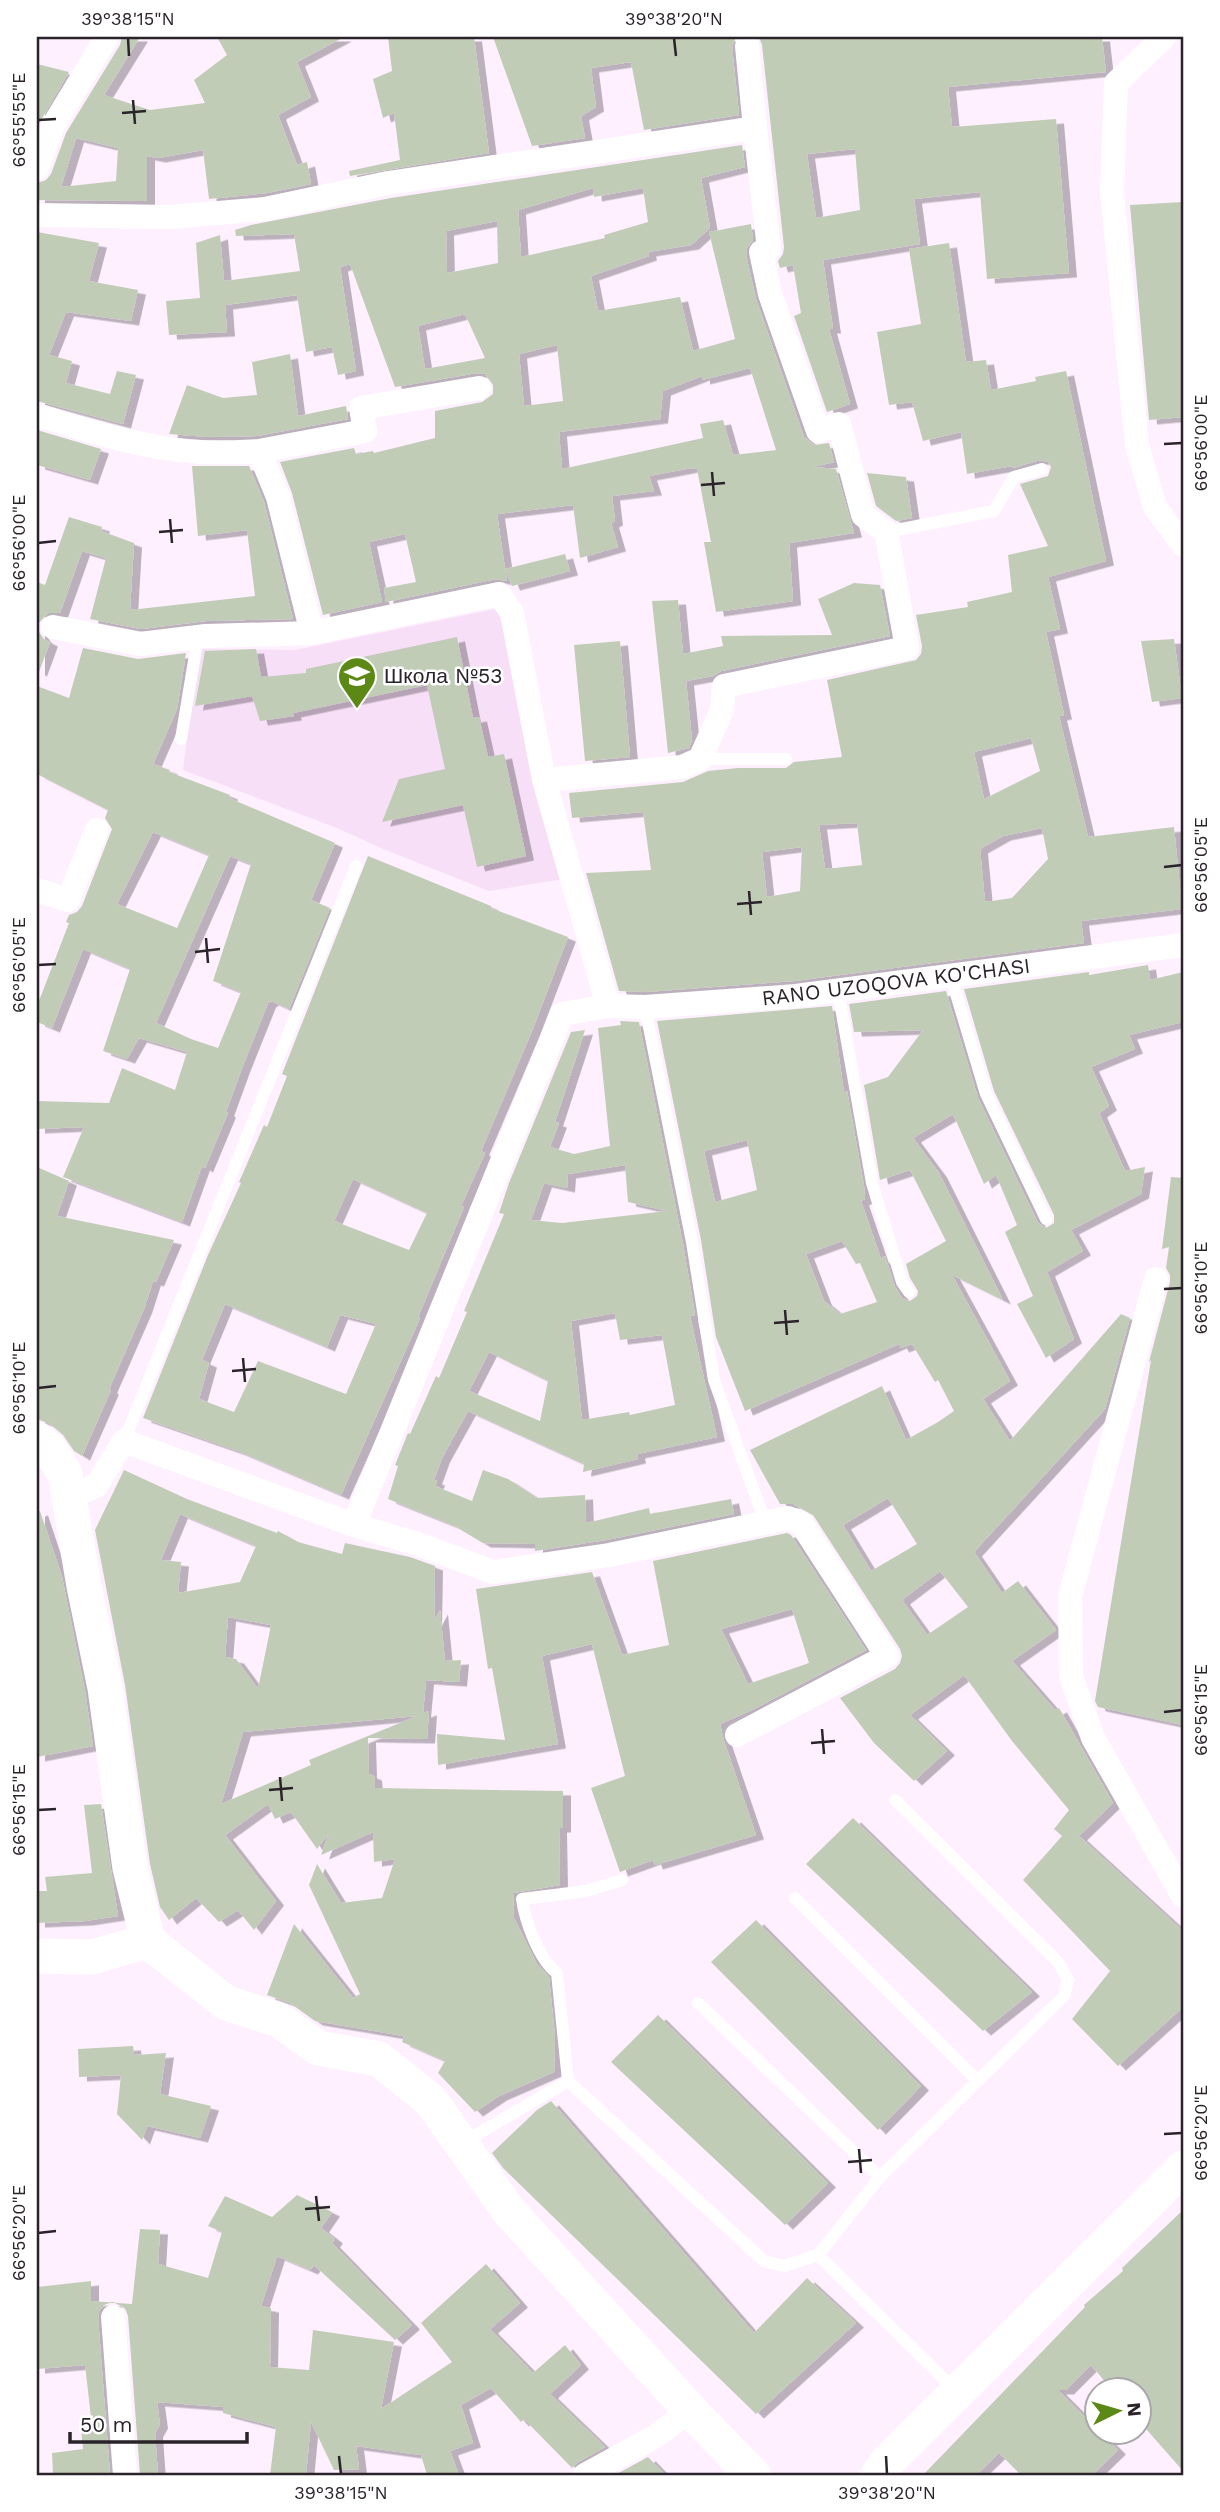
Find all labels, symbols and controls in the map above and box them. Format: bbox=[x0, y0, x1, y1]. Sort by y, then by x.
text: 39°38'15"N bbox=[81, 8, 175, 29]
text: 39°38'20"N bbox=[625, 8, 723, 29]
text: 66°55'55"E bbox=[8, 72, 29, 168]
text: 66°56'00"E bbox=[1190, 395, 1211, 491]
text: 66°56'00"E bbox=[8, 495, 29, 591]
school or university icon: Школа №53 bbox=[336, 655, 378, 710]
place label: Школа №53 bbox=[384, 663, 502, 688]
text: 66°56'05"E bbox=[1190, 817, 1211, 913]
text: 66°56'05"E bbox=[8, 917, 29, 1013]
street label: RANO UZOQOVA KO'CHASI bbox=[760, 953, 1032, 1010]
text: 66°56'10"E bbox=[1190, 1242, 1211, 1334]
text: 66°56'10"E bbox=[8, 1342, 29, 1434]
text: 66°56'15"E bbox=[1190, 1664, 1211, 1756]
text: 66°56'15"E bbox=[8, 1764, 29, 1856]
text: 66°56'20"E bbox=[1190, 2085, 1211, 2181]
text: 66°56'20"E bbox=[8, 2185, 29, 2281]
north arrow bbox=[1084, 2376, 1154, 2446]
scale bar bbox=[70, 2400, 247, 2444]
text: N bbox=[1122, 2402, 1147, 2418]
text: 50 m bbox=[80, 2412, 132, 2437]
text: 39°38'15"N bbox=[294, 2482, 388, 2503]
text: 39°38'20"N bbox=[838, 2482, 936, 2503]

